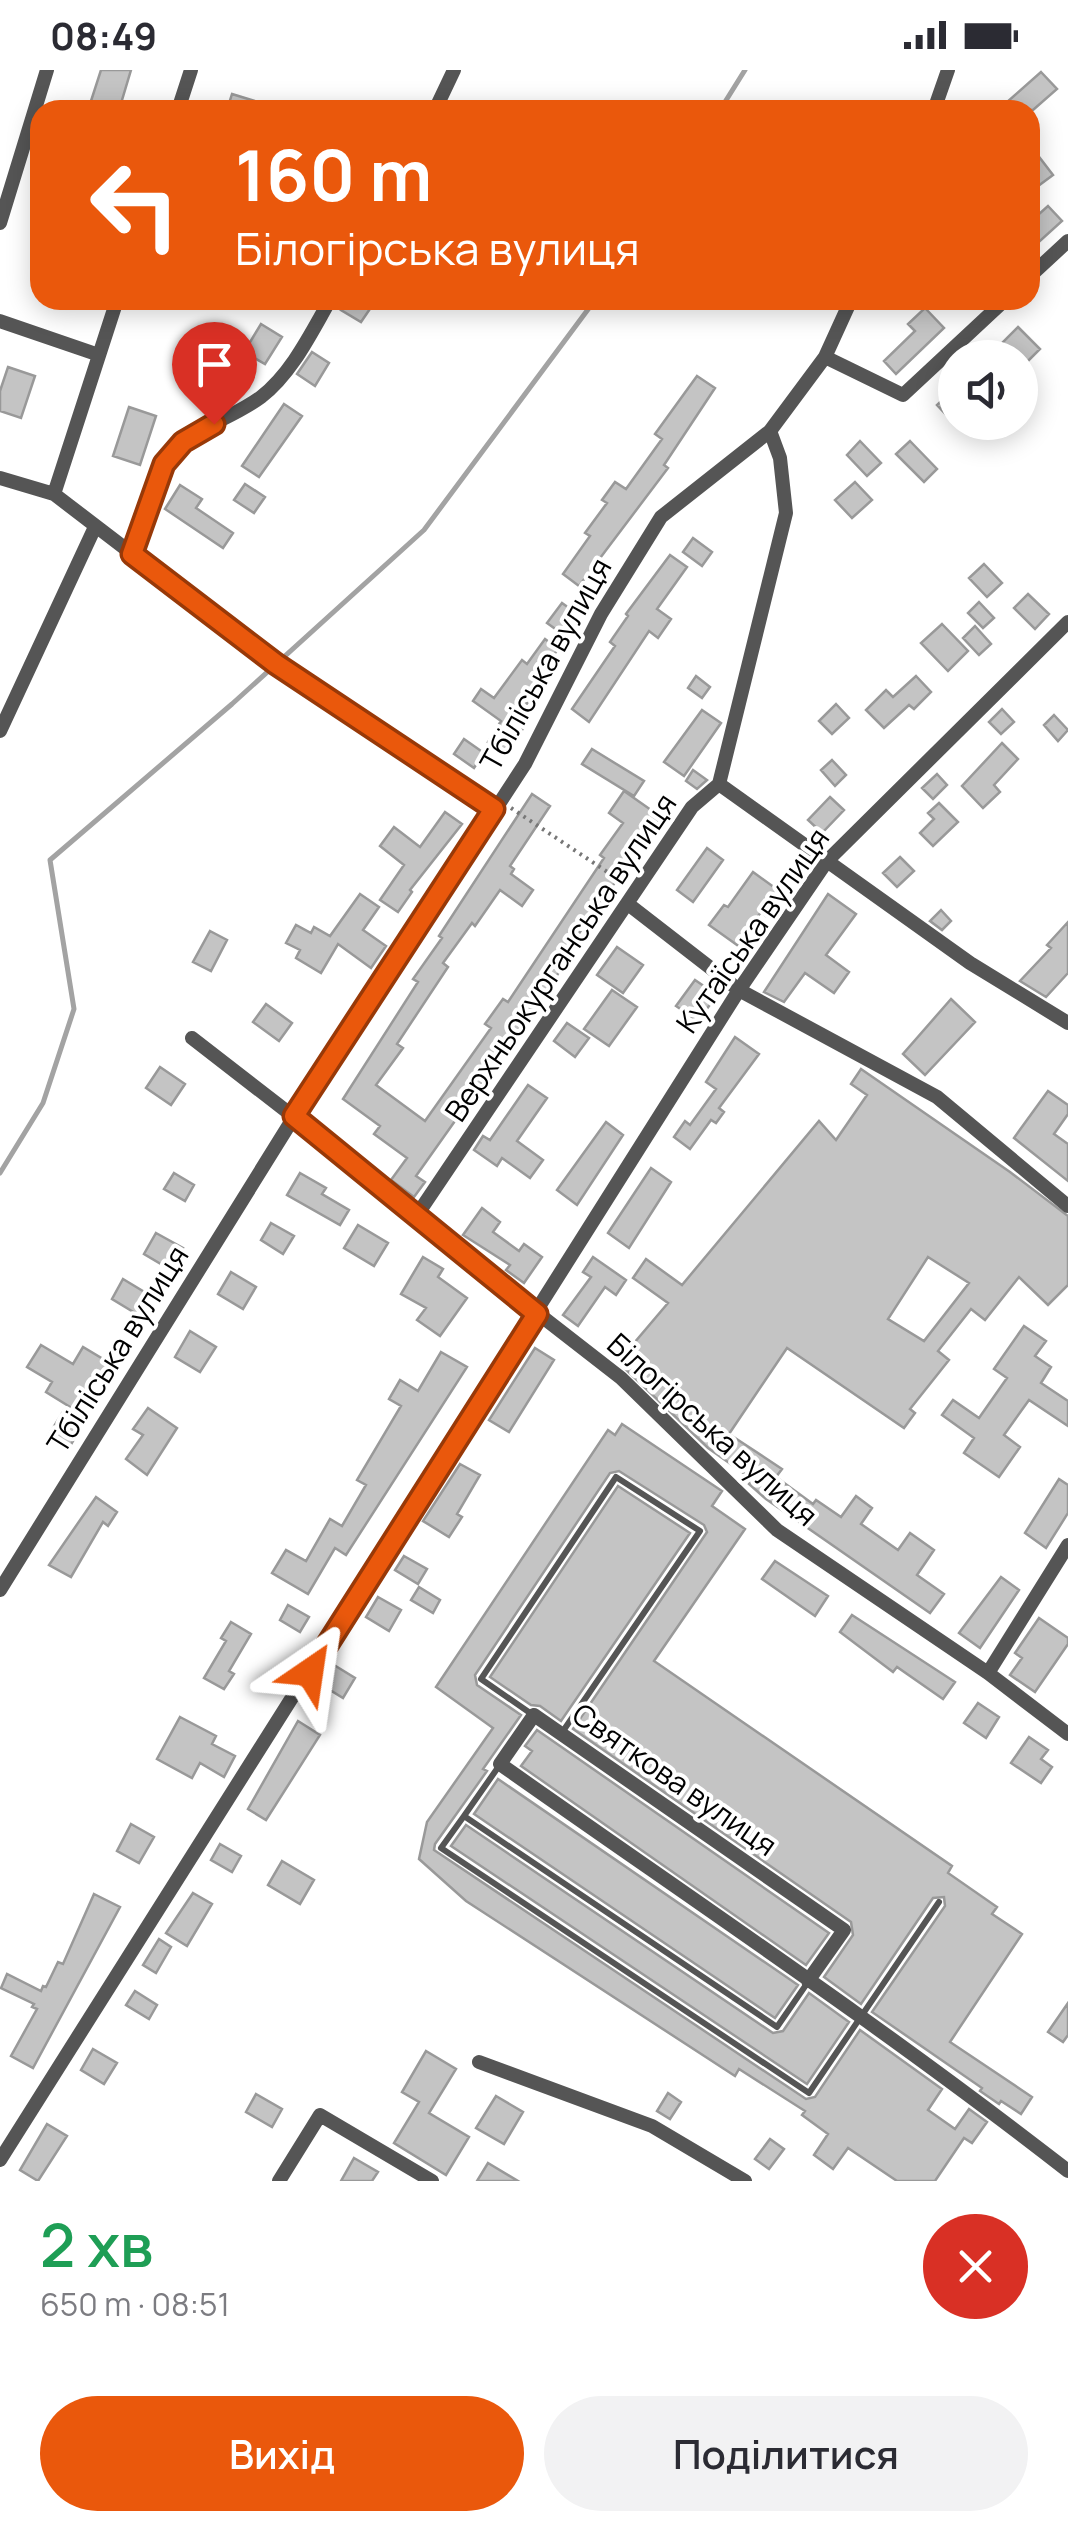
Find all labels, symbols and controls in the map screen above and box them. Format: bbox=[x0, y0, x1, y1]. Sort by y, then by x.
text: 08:49 bbox=[50, 9, 157, 61]
text: 160 m bbox=[235, 126, 432, 222]
icon: left bbox=[70, 140, 200, 270]
text: Білогірська вулиця bbox=[235, 217, 640, 279]
pin bbox=[172, 322, 257, 425]
icon: arrive bbox=[187, 337, 242, 392]
map controls bbox=[938, 340, 1038, 440]
button: sound bbox=[938, 340, 1038, 440]
street label: Тбіліська вулиця bbox=[469, 550, 621, 778]
street label: Верхньокурганська вулиця bbox=[435, 785, 685, 1129]
street label: Кутаїська вулиця bbox=[666, 819, 838, 1041]
street label: Тбіліська вулиця bbox=[37, 1237, 197, 1461]
street label: Білогірська вулиця bbox=[599, 1324, 827, 1534]
position arrow bbox=[258, 1620, 362, 1724]
street label: Святкова вулиця bbox=[564, 1693, 786, 1865]
text: 2 хв bbox=[40, 2203, 153, 2285]
button: close bbox=[923, 2214, 1028, 2319]
text: 650 m · 08:51 bbox=[40, 2282, 230, 2326]
button: Вихід bbox=[40, 2396, 524, 2511]
button: Поділитися bbox=[544, 2396, 1028, 2511]

